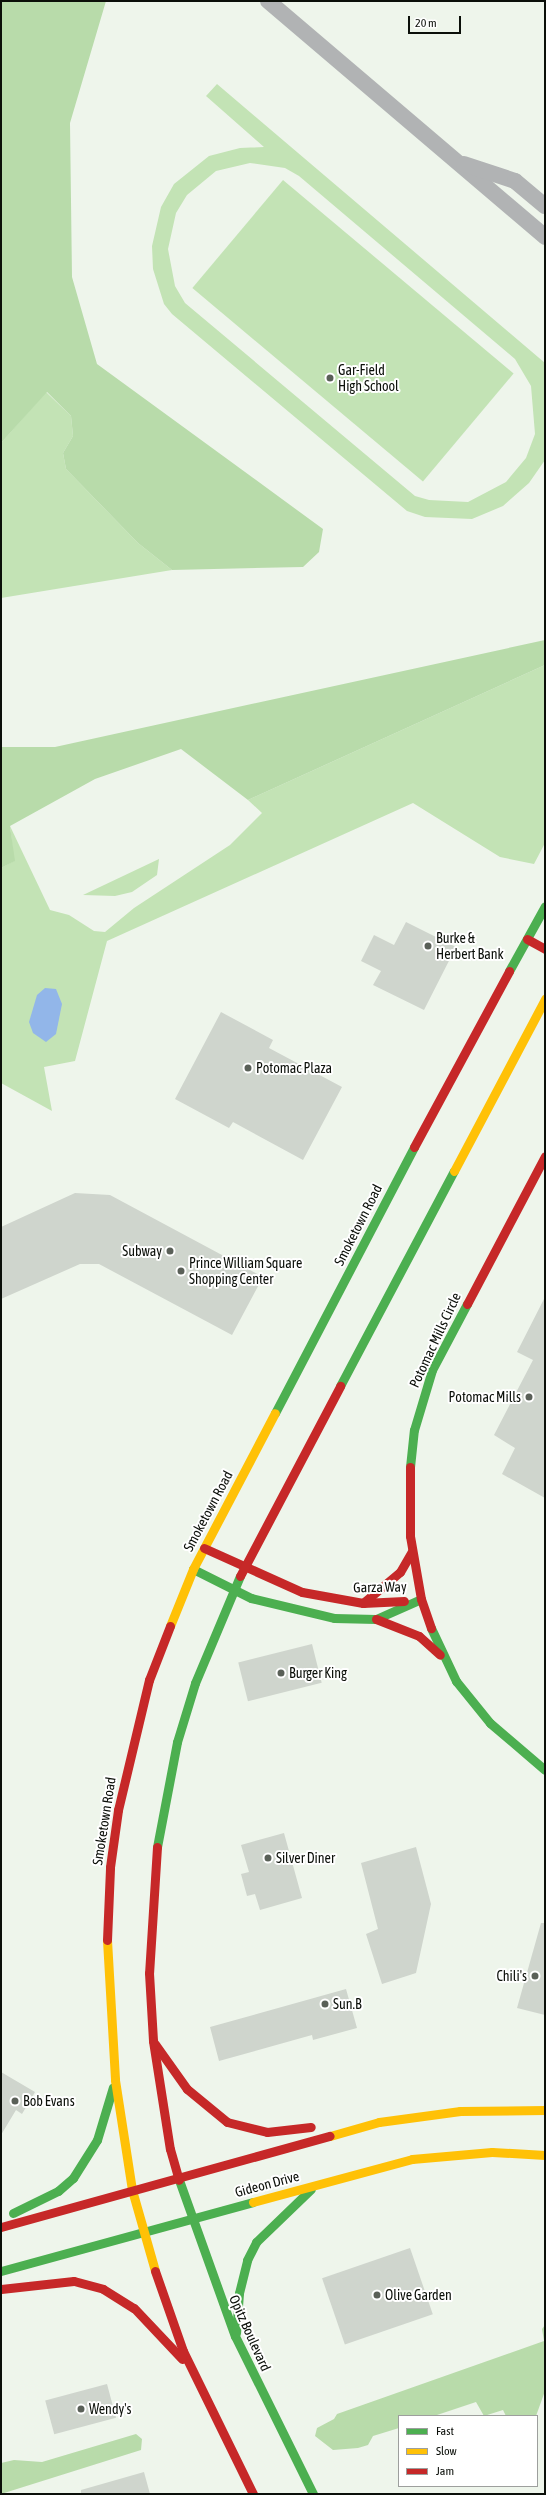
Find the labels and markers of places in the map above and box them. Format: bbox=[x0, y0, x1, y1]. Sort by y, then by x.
place label: Gar-Field High School bbox=[338, 362, 399, 394]
marker: Gar-Field High School bbox=[325, 373, 335, 383]
place label: Burke & Herbert Bank bbox=[436, 930, 504, 962]
marker: Burke & Herbert Bank bbox=[423, 941, 433, 951]
place label: Potomac Plaza bbox=[256, 1060, 332, 1076]
marker: Potomac Plaza bbox=[243, 1063, 253, 1073]
place label: Subway bbox=[122, 1243, 162, 1259]
marker: Subway bbox=[165, 1246, 175, 1256]
place label: Prince William Square Shopping Center bbox=[189, 1255, 302, 1288]
marker: Prince William Square Shopping Center bbox=[176, 1266, 186, 1276]
place label: Potomac Mills bbox=[449, 1389, 521, 1405]
marker: Potomac Mills bbox=[524, 1392, 534, 1402]
place label: Burger King bbox=[289, 1665, 347, 1681]
marker: Burger King bbox=[276, 1668, 286, 1678]
place label: Silver Diner bbox=[276, 1850, 335, 1866]
marker: Silver Diner bbox=[263, 1853, 273, 1863]
place label: Chili's bbox=[497, 1968, 527, 1984]
marker: Chili's bbox=[530, 1971, 540, 1981]
place label: Sun.B bbox=[333, 1996, 362, 2012]
marker: Sun.B bbox=[320, 1999, 330, 2009]
place label: Bob Evans bbox=[23, 2093, 75, 2109]
marker: Bob Evans bbox=[10, 2096, 20, 2106]
place label: Olive Garden bbox=[385, 2287, 452, 2303]
marker: Olive Garden bbox=[372, 2290, 382, 2300]
place label: Wendy's bbox=[89, 2401, 132, 2417]
marker: Wendy's bbox=[76, 2404, 86, 2414]

